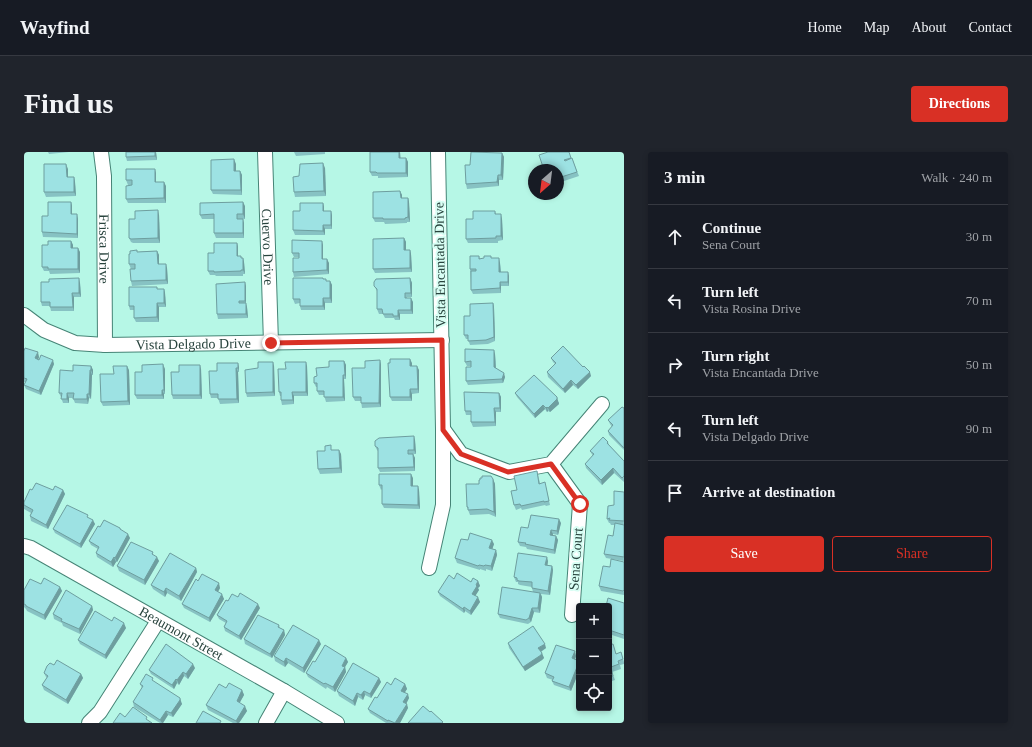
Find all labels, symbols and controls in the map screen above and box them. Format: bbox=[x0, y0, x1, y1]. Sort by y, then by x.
text: Wayfind bbox=[20, 17, 90, 38]
text: Home bbox=[808, 20, 842, 35]
text: Map bbox=[864, 20, 889, 35]
text: About bbox=[911, 20, 946, 35]
text: Contact bbox=[968, 20, 1012, 35]
button: Directions bbox=[911, 86, 1008, 122]
text: Find us bbox=[24, 88, 114, 119]
north arrow bbox=[528, 164, 564, 200]
text: 3 min bbox=[664, 168, 705, 187]
text: Walk · 240 m bbox=[921, 170, 992, 185]
street label: Vista Encantada Drive bbox=[431, 202, 449, 328]
street label: Cuervo Drive bbox=[259, 208, 277, 285]
street label: Frisca Drive bbox=[97, 214, 112, 284]
text: Continue bbox=[702, 220, 761, 236]
icon: ahead bbox=[664, 226, 686, 248]
text: 30 m bbox=[966, 229, 992, 244]
text: Sena Court bbox=[702, 237, 760, 252]
text: Turn left bbox=[702, 284, 759, 300]
icon: left bbox=[664, 290, 686, 312]
text: 70 m bbox=[966, 293, 992, 308]
text: Vista Rosina Drive bbox=[702, 301, 801, 316]
route end bbox=[262, 334, 280, 352]
street label: Vista Delgado Drive bbox=[136, 335, 251, 352]
text: Turn right bbox=[702, 348, 769, 364]
icon: right bbox=[664, 354, 686, 376]
text: 50 m bbox=[966, 357, 992, 372]
text: Vista Encantada Drive bbox=[702, 365, 819, 380]
text: Turn left bbox=[702, 412, 759, 428]
icon: left bbox=[664, 418, 686, 440]
text: 90 m bbox=[966, 421, 992, 436]
text: Vista Delgado Drive bbox=[702, 429, 809, 444]
icon: arrive bbox=[664, 482, 686, 504]
text: Arrive at destination bbox=[702, 484, 835, 500]
route start bbox=[571, 495, 589, 513]
street label: Sena Court bbox=[566, 527, 586, 591]
button: Save bbox=[664, 536, 824, 572]
button: Share bbox=[832, 536, 992, 572]
street label: Beaumont Street bbox=[137, 603, 226, 663]
map controls bbox=[576, 603, 612, 711]
button: + bbox=[576, 603, 612, 639]
button: − bbox=[576, 639, 612, 675]
button: locate bbox=[576, 675, 612, 711]

